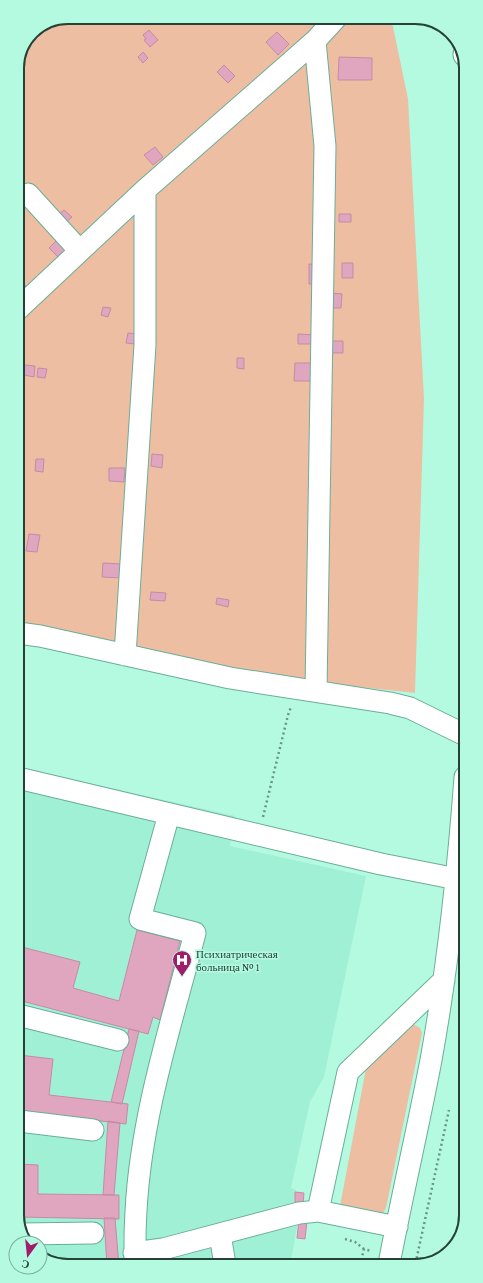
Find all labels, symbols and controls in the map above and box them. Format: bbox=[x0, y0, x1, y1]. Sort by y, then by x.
place label: Психиатрическая больница № 1 bbox=[196, 948, 278, 973]
hospital icon: Психиатрическая больница № 1 bbox=[171, 949, 193, 977]
north arrow bbox=[8, 1235, 48, 1275]
text: С bbox=[20, 1258, 31, 1271]

